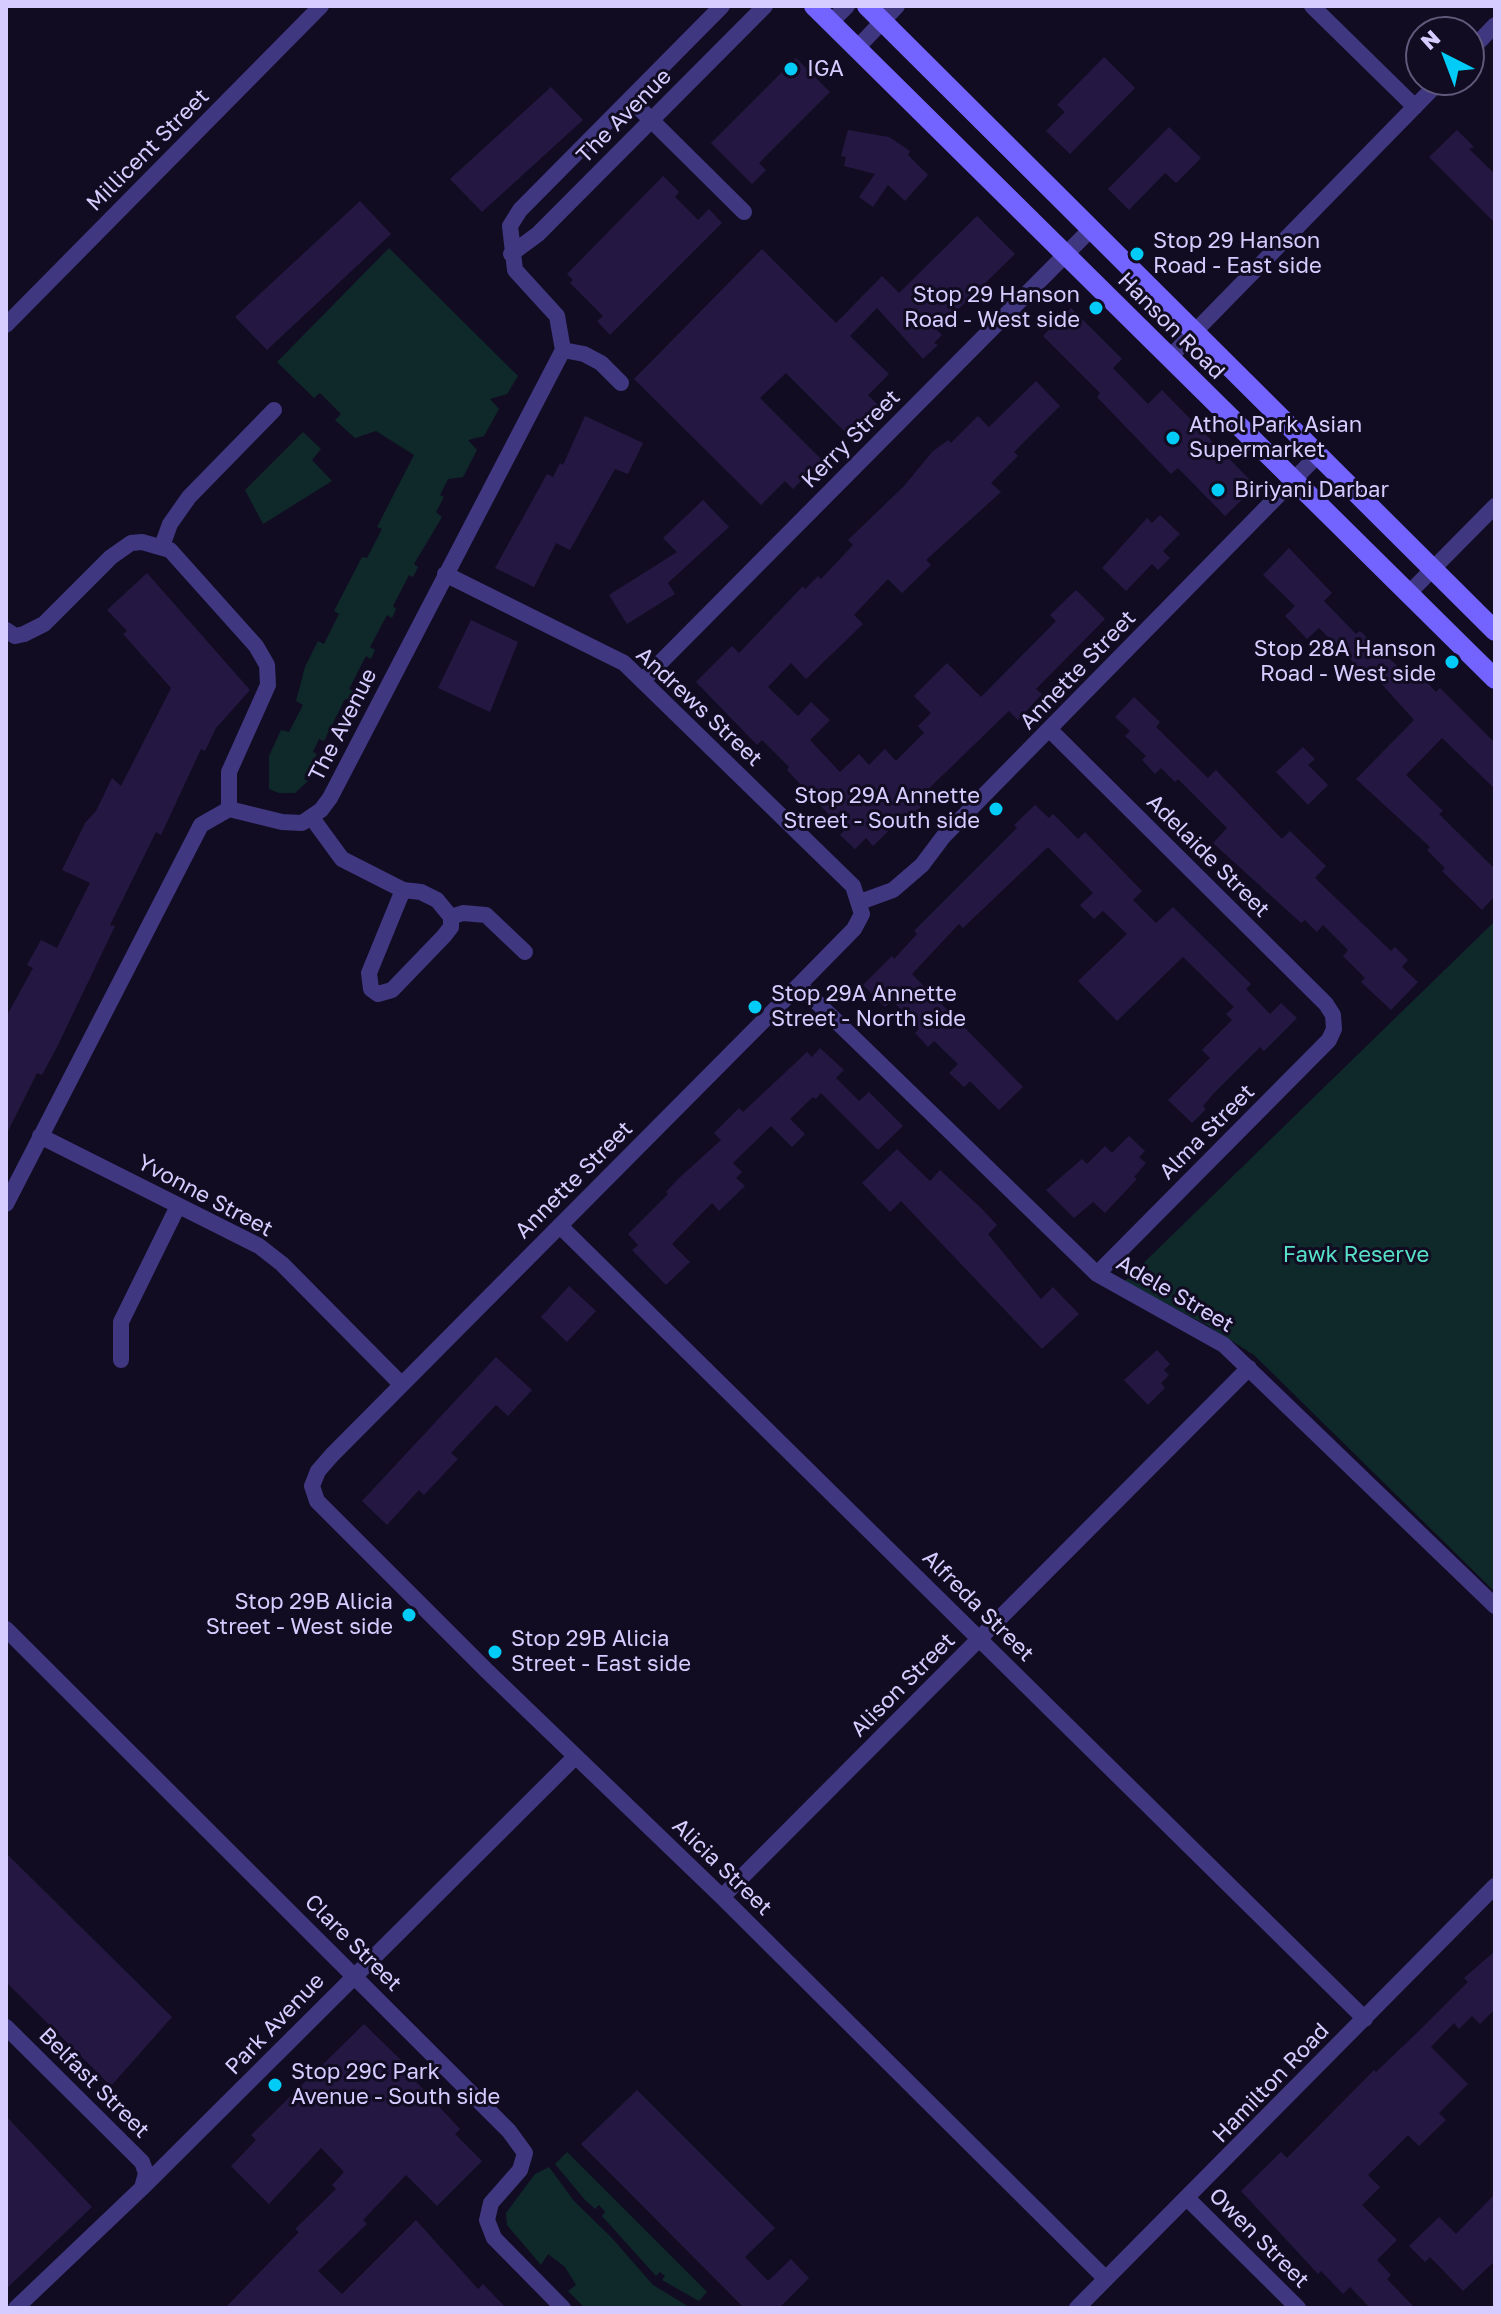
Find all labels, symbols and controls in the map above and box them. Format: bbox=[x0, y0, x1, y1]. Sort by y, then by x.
north arrow bbox=[1405, 16, 1485, 96]
text: N bbox=[1415, 24, 1445, 55]
place label: IGA bbox=[807, 56, 844, 82]
marker: IGA bbox=[782, 60, 800, 78]
street label: The Avenue bbox=[571, 63, 677, 169]
street label: Millicent Street bbox=[81, 83, 215, 217]
place label: Stop 29 Hanson Road - East side bbox=[1153, 228, 1322, 280]
marker: Stop 29 Hanson Road - East side bbox=[1128, 245, 1146, 263]
street label: Hanson Road bbox=[1112, 267, 1230, 385]
place label: Stop 29 Hanson Road - West side bbox=[904, 282, 1080, 334]
marker: Stop 29 Hanson Road - West side bbox=[1087, 299, 1105, 317]
street label: Kerry Street bbox=[796, 384, 906, 494]
place label: Athol Park Asian Supermarket bbox=[1189, 412, 1362, 464]
marker: Athol Park Asian Supermarket bbox=[1164, 429, 1182, 447]
place label: Biriyani Darbar bbox=[1234, 477, 1389, 503]
marker: Biriyani Darbar bbox=[1209, 481, 1227, 499]
street label: Annette Street bbox=[1015, 605, 1141, 735]
place label: Stop 28A Hanson Road - West side bbox=[1254, 636, 1436, 688]
street label: Andrews Street bbox=[630, 642, 768, 772]
marker: Stop 28A Hanson Road - West side bbox=[1443, 653, 1461, 671]
street label: The Avenue bbox=[303, 664, 383, 786]
place label: Stop 29A Annette Street - South side bbox=[783, 783, 980, 834]
street label: Adelaide Street bbox=[1141, 789, 1275, 923]
marker: Stop 29A Annette Street - South side bbox=[987, 800, 1005, 818]
place label: Stop 29A Annette Street - North side bbox=[771, 981, 966, 1032]
marker: Stop 29A Annette Street - North side bbox=[746, 998, 764, 1016]
street label: Alma Street bbox=[1154, 1079, 1260, 1185]
street label: Annette Street bbox=[510, 1116, 638, 1244]
street label: Yvonne Street bbox=[133, 1149, 277, 1243]
park label: Fawk Reserve bbox=[1283, 1242, 1429, 1268]
street label: Adele Street bbox=[1112, 1250, 1238, 1338]
street label: Alfreda Street bbox=[917, 1545, 1039, 1667]
place label: Stop 29B Alicia Street - West side bbox=[206, 1589, 393, 1640]
marker: Stop 29B Alicia Street - West side bbox=[400, 1606, 418, 1624]
place label: Stop 29B Alicia Street - East side bbox=[511, 1626, 691, 1678]
street label: Alison Street bbox=[845, 1627, 961, 1743]
marker: Stop 29B Alicia Street - East side bbox=[486, 1643, 504, 1661]
street label: Alicia Street bbox=[667, 1813, 777, 1921]
street label: Clare Street bbox=[299, 1889, 407, 1997]
street label: Park Avenue bbox=[220, 1968, 330, 2080]
street label: Hamilton Road bbox=[1207, 2018, 1335, 2148]
street label: Belfast Street bbox=[33, 2022, 155, 2144]
place label: Stop 29C Park Avenue - South side bbox=[291, 2059, 500, 2110]
marker: Stop 29C Park Avenue - South side bbox=[266, 2076, 284, 2094]
street label: Owen Street bbox=[1203, 2182, 1315, 2294]

